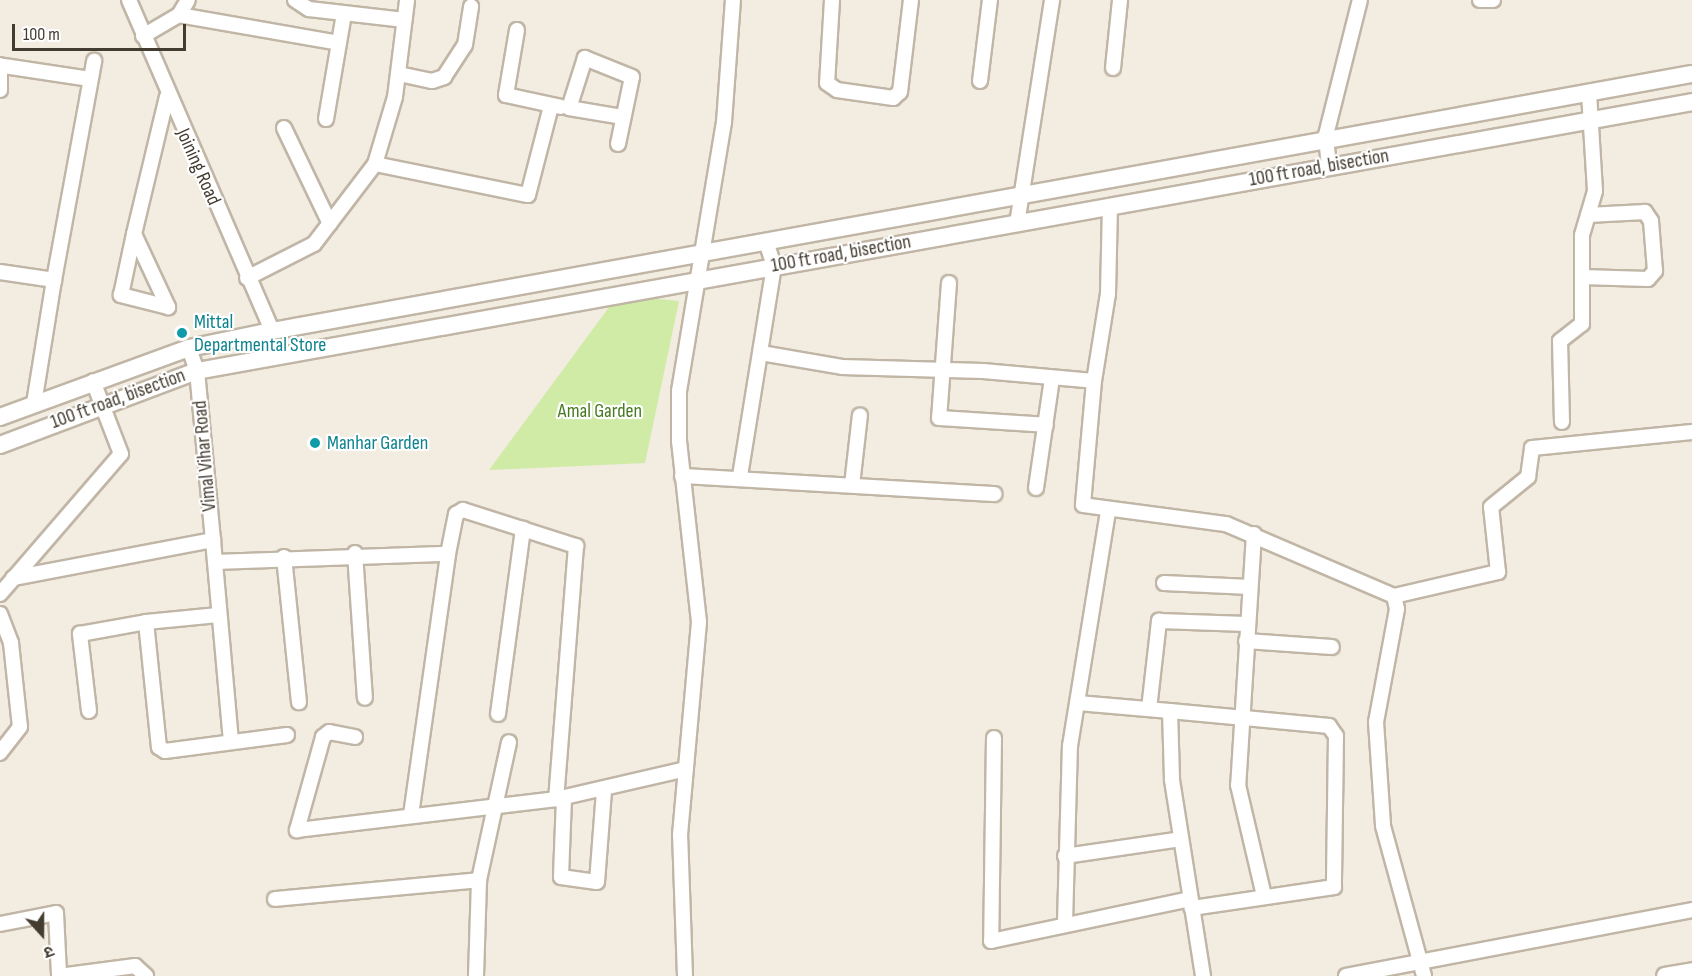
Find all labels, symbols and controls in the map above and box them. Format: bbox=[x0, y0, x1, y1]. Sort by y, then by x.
scale bar bbox=[15, 12, 189, 50]
text: 100 m bbox=[23, 24, 60, 45]
street label: Joining Road bbox=[170, 125, 226, 209]
street label: 100 ft road, bisection bbox=[1247, 144, 1391, 192]
street label: 100 ft road, bisection bbox=[769, 230, 913, 278]
place label: Mittal Departmental Store bbox=[194, 310, 326, 357]
marker: Mittal Departmental Store bbox=[175, 326, 189, 340]
street label: 100 ft road, bisection bbox=[47, 364, 189, 434]
street label: Vimal Vihar Road bbox=[188, 399, 222, 513]
park label: Amal Garden bbox=[558, 399, 642, 423]
place label: Manhar Garden bbox=[327, 431, 428, 455]
marker: Manhar Garden bbox=[308, 436, 322, 450]
north arrow bbox=[12, 904, 72, 964]
text: उ bbox=[41, 941, 56, 962]

